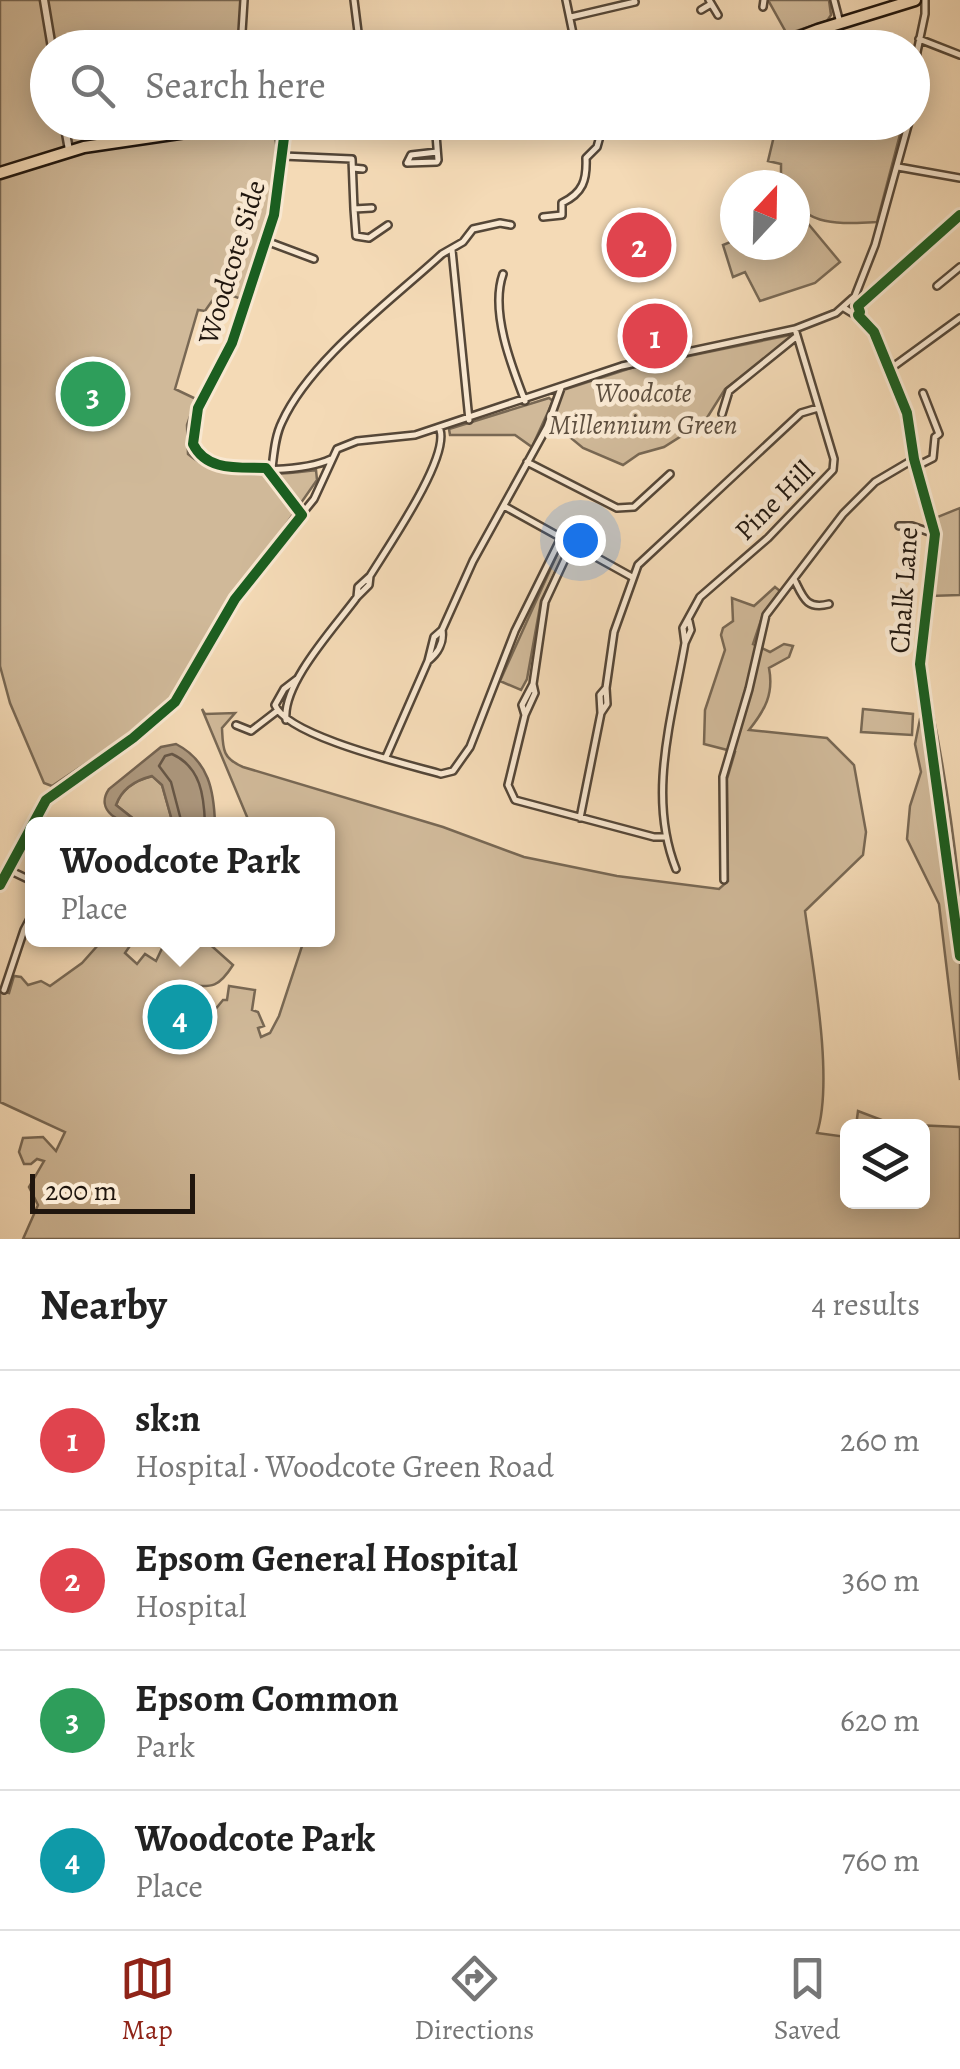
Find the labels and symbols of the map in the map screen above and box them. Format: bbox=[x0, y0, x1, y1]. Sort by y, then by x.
north arrow bbox=[720, 170, 810, 260]
street label: Woodcote Side bbox=[189, 176, 275, 350]
pin: 2 bbox=[606, 208, 672, 282]
pin: 1 bbox=[622, 298, 688, 374]
pin: 3 bbox=[61, 356, 126, 432]
park label: Woodcote Millennium Green bbox=[549, 374, 737, 444]
street label: Pine Hill bbox=[726, 452, 823, 549]
your location bbox=[555, 515, 606, 566]
street label: Chalk Lane bbox=[881, 525, 927, 655]
pin: 4 bbox=[148, 980, 212, 1054]
scale bar bbox=[30, 1169, 195, 1214]

